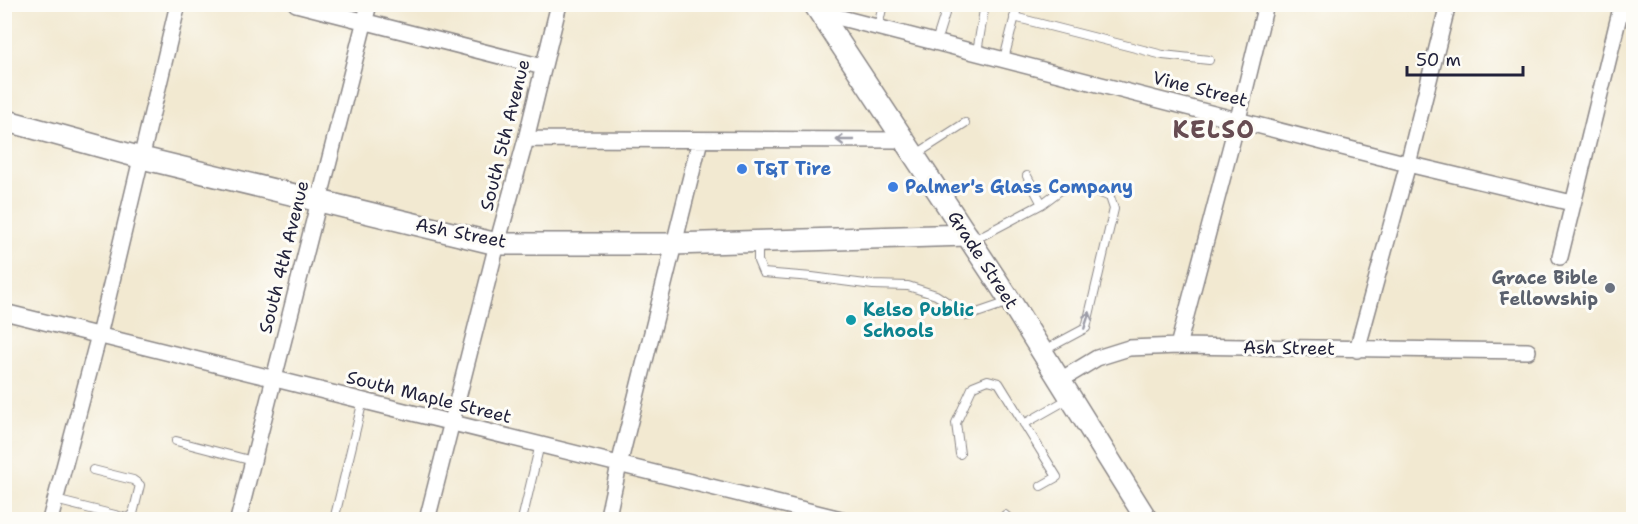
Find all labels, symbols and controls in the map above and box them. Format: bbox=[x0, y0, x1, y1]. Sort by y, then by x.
scale bar bbox=[1407, 39, 1522, 77]
text: 50 m bbox=[1416, 48, 1461, 72]
street label: South 5th Avenue bbox=[475, 57, 535, 213]
street label: Vine Street bbox=[1150, 66, 1250, 112]
district label: KELSO bbox=[1173, 114, 1255, 146]
one-way arrow bbox=[835, 134, 855, 146]
place label: T&T Tire bbox=[754, 157, 831, 181]
marker: T&T Tire bbox=[735, 162, 749, 176]
place label: Palmer's Glass Company bbox=[905, 175, 1133, 199]
street label: South 4th Avenue bbox=[253, 178, 315, 336]
marker: Palmer's Glass Company bbox=[886, 180, 900, 194]
street label: Grade Street bbox=[942, 206, 1024, 314]
street label: Ash Street bbox=[414, 212, 509, 254]
place label: Grace Bible Fellowship bbox=[1491, 266, 1598, 311]
marker: Grace Bible Fellowship bbox=[1603, 281, 1617, 295]
place label: Kelso Public Schools bbox=[863, 298, 974, 343]
one-way arrow bbox=[1082, 310, 1093, 329]
marker: Kelso Public Schools bbox=[844, 313, 858, 327]
street label: Ash Street bbox=[1243, 335, 1335, 361]
street label: South Maple Street bbox=[344, 365, 514, 429]

